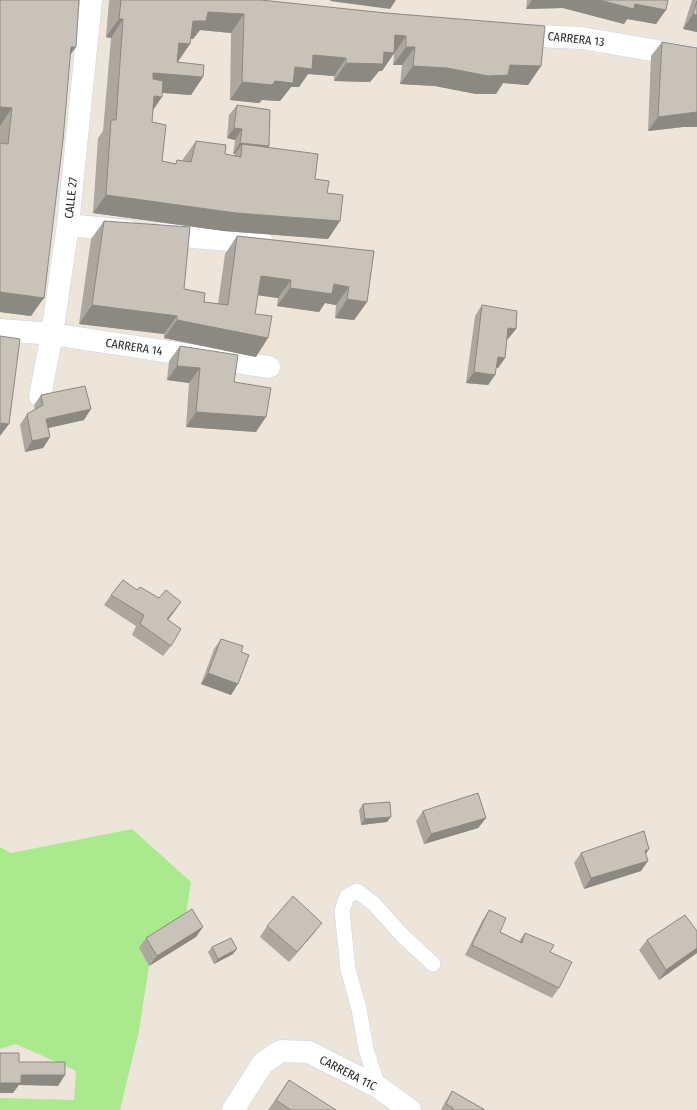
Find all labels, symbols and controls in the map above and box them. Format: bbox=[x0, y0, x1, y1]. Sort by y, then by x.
street label: CARRERA 13 bbox=[547, 29, 605, 49]
street label: CALLE 27 bbox=[62, 176, 80, 219]
street label: CARRERA 14 bbox=[105, 336, 164, 358]
street label: CARRERA 11C bbox=[317, 1053, 379, 1093]

